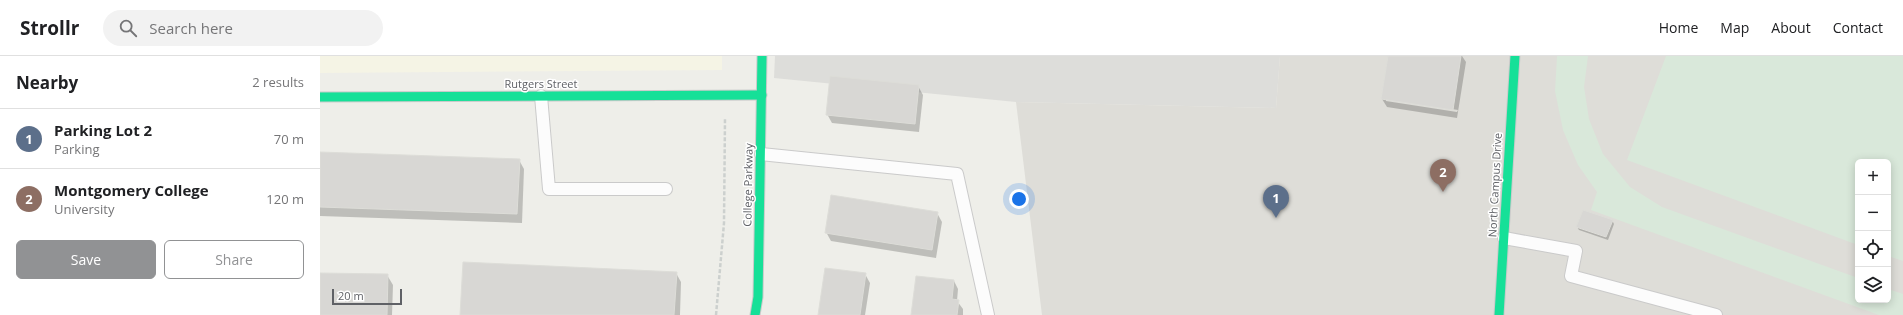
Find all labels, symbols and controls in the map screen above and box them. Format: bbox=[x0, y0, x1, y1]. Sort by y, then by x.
search box bbox=[103, 10, 383, 46]
text: Strollr bbox=[20, 15, 79, 41]
icon: search bbox=[117, 17, 139, 39]
text: Search here bbox=[149, 18, 233, 38]
text: Home bbox=[1659, 18, 1698, 37]
text: Map bbox=[1720, 18, 1749, 37]
text: About bbox=[1771, 18, 1811, 37]
text: Contact bbox=[1833, 18, 1883, 37]
text: Nearby bbox=[16, 71, 78, 94]
text: 2 results bbox=[252, 73, 304, 91]
street label: Rutgers Street bbox=[505, 76, 578, 91]
text: Parking Lot 2 bbox=[54, 120, 152, 140]
text: 1 bbox=[25, 130, 33, 148]
text: 70 m bbox=[274, 130, 304, 148]
street label: North Campus Drive bbox=[1484, 132, 1505, 238]
text: Parking bbox=[54, 140, 100, 158]
street label: College Parkway bbox=[739, 143, 756, 227]
pin: 2 bbox=[1430, 159, 1456, 192]
map controls bbox=[1855, 159, 1891, 303]
button: + bbox=[1855, 159, 1891, 195]
text: Montgomery College bbox=[54, 180, 209, 200]
pin: 1 bbox=[1263, 185, 1289, 218]
your location bbox=[1009, 189, 1029, 209]
text: 2 bbox=[25, 190, 33, 208]
text: 120 m bbox=[266, 190, 304, 208]
button: − bbox=[1855, 195, 1891, 231]
text: University bbox=[54, 200, 114, 218]
button: locate bbox=[1855, 231, 1891, 267]
button: Save bbox=[16, 240, 156, 279]
button: Share bbox=[164, 240, 304, 279]
button: layers bbox=[1855, 267, 1891, 303]
scale bar bbox=[332, 287, 402, 306]
text: 20 m bbox=[338, 288, 364, 303]

